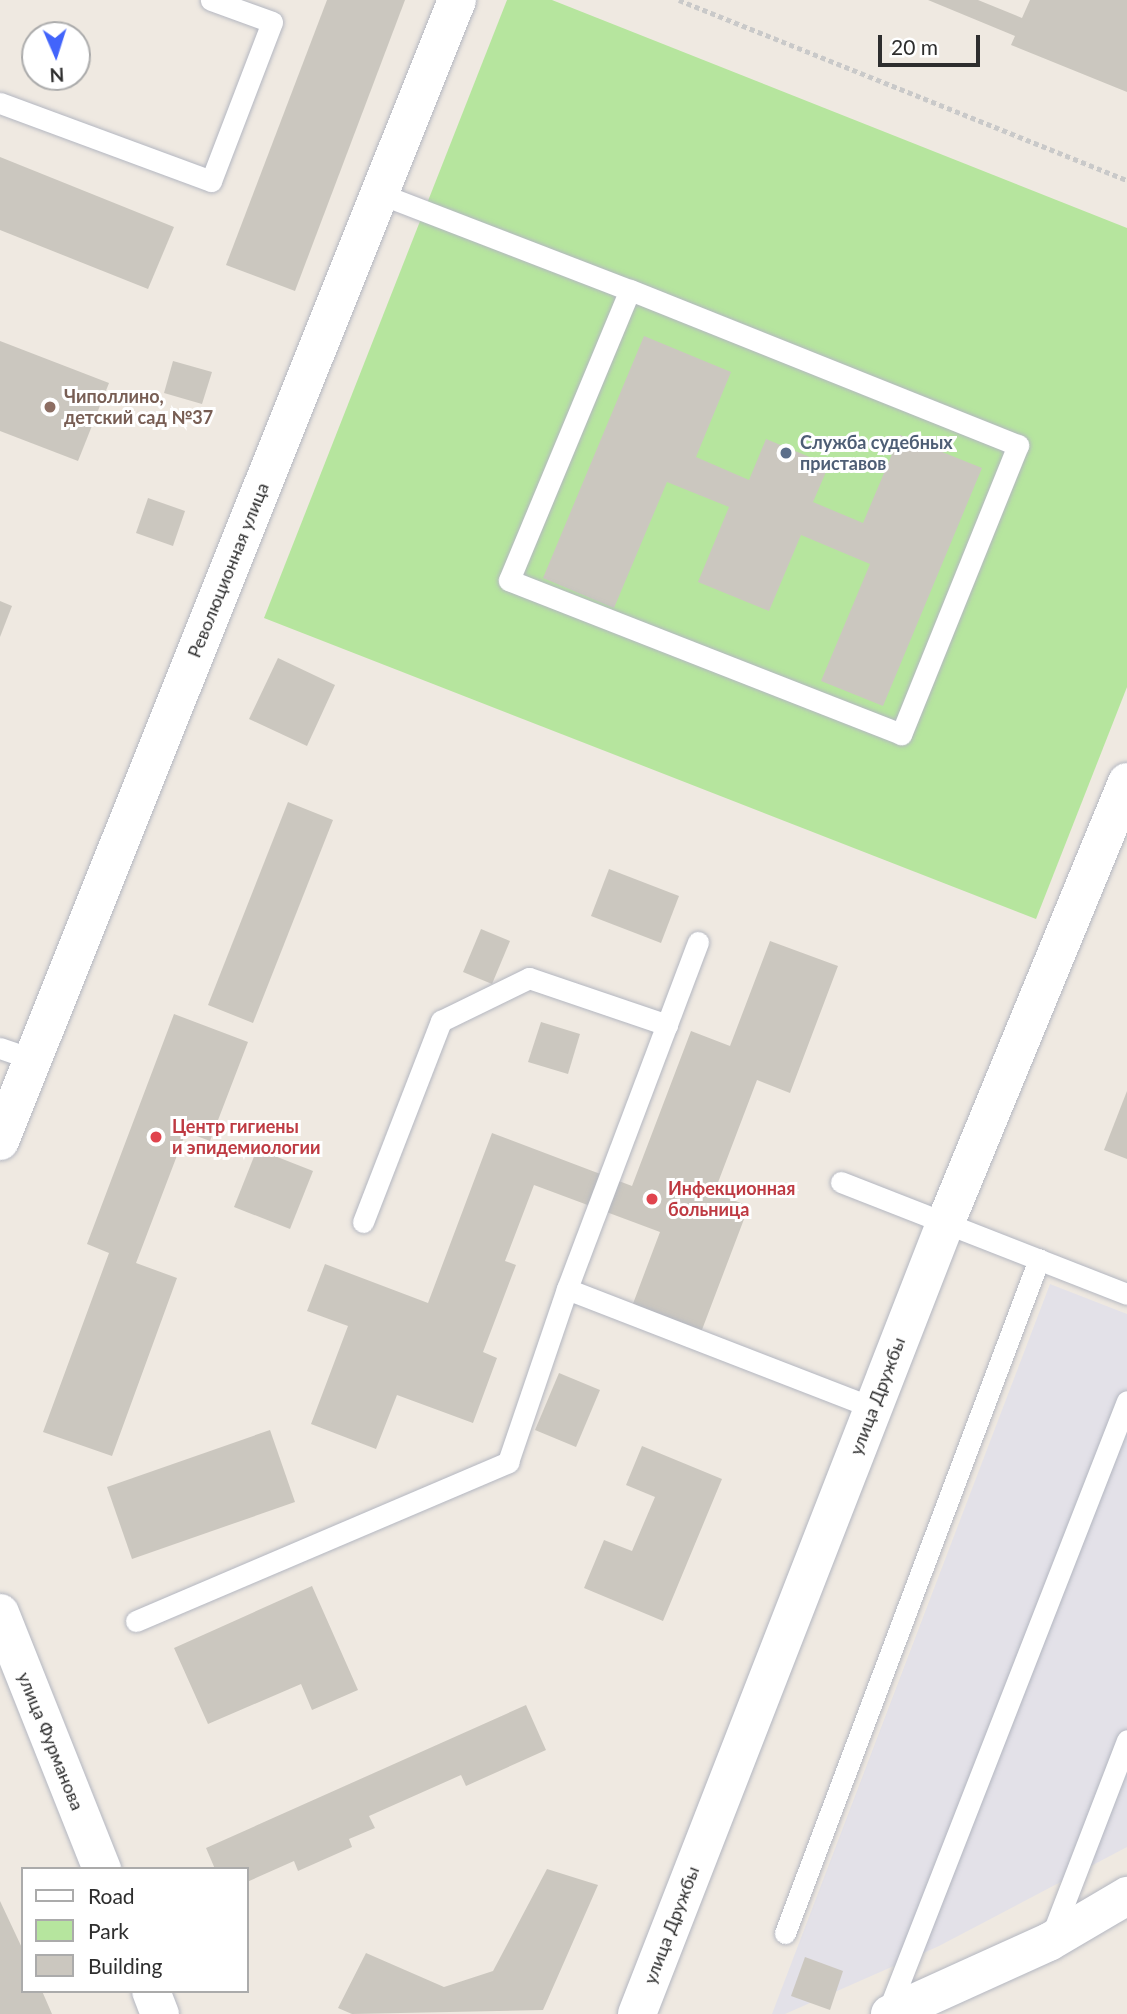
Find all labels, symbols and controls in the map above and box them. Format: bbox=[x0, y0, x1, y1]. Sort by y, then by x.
north arrow bbox=[21, 21, 91, 91]
scale bar bbox=[882, 21, 984, 65]
text: 20 m bbox=[891, 34, 938, 59]
text: N bbox=[49, 64, 65, 87]
place label: Чиполлино, детский сад №37 bbox=[64, 386, 213, 428]
marker: Чиполлино, детский сад №37 bbox=[42, 399, 58, 415]
place label: Служба судебных приставов bbox=[800, 432, 953, 474]
marker: Служба судебных приставов bbox=[778, 445, 794, 461]
street label: Революционная улица bbox=[183, 479, 273, 661]
place label: Центр гигиены и эпидемиологии bbox=[172, 1116, 320, 1158]
marker: Центр гигиены и эпидемиологии bbox=[146, 1127, 166, 1147]
place label: Инфекционная больница bbox=[668, 1178, 795, 1220]
marker: Инфекционная больница bbox=[642, 1189, 662, 1209]
street label: улица Дружбы bbox=[845, 1334, 909, 1458]
street label: улица Фурманова bbox=[13, 1669, 89, 1813]
street label: улица Дружбы bbox=[639, 1863, 703, 1987]
legend bbox=[21, 1867, 248, 1993]
text: Road bbox=[88, 1883, 135, 1908]
text: Park bbox=[88, 1918, 129, 1943]
text: Building bbox=[88, 1953, 163, 1978]

